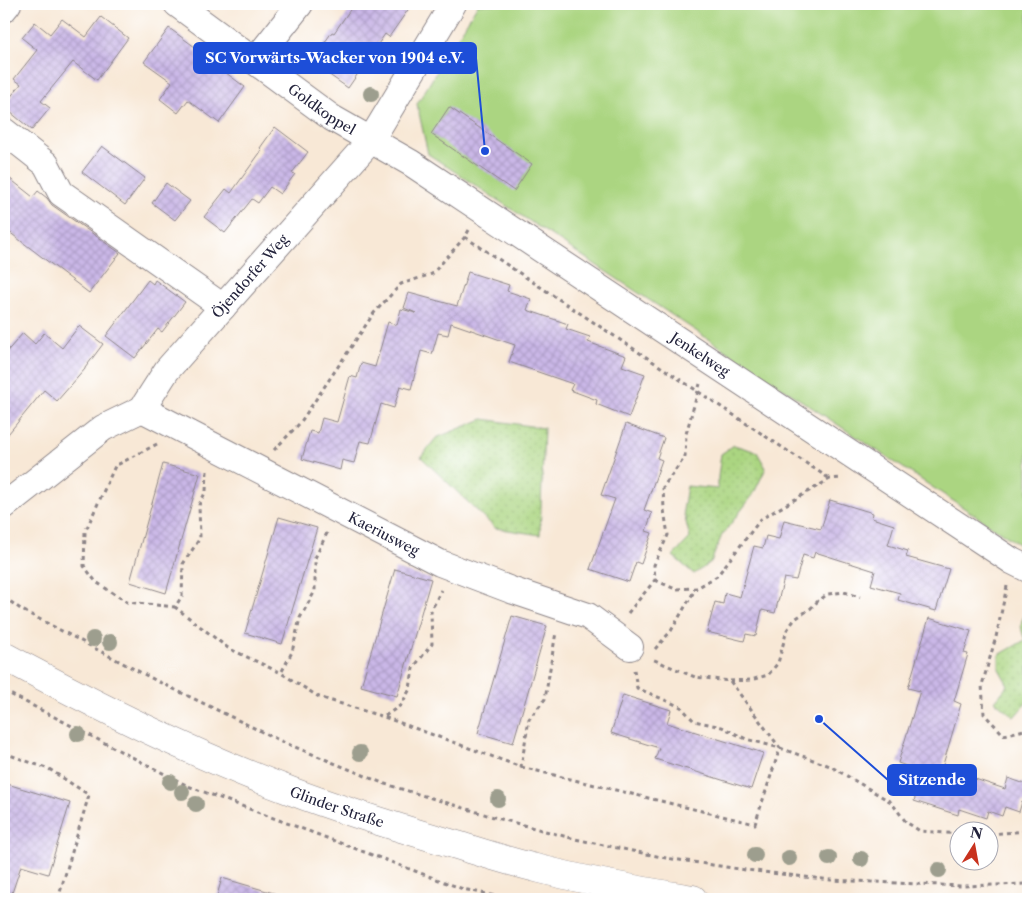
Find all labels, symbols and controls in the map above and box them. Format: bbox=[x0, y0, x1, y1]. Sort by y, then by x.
callout: SC Vorwärts-Wacker von 1904 e.V. bbox=[194, 43, 476, 73]
text: SC Vorwärts-Wacker von 1904 e.V. bbox=[205, 48, 465, 67]
street label: Goldkoppel bbox=[284, 80, 359, 138]
street label: Öjendorfer Weg bbox=[208, 230, 292, 322]
street label: Jenkelweg bbox=[665, 327, 734, 381]
street label: Kaeriusweg bbox=[345, 508, 423, 560]
callout: Sitzende bbox=[888, 765, 976, 795]
text: Sitzende bbox=[898, 770, 966, 789]
street label: Glinder Straße bbox=[287, 782, 386, 831]
north arrow bbox=[950, 820, 1000, 870]
text: N bbox=[969, 823, 984, 843]

